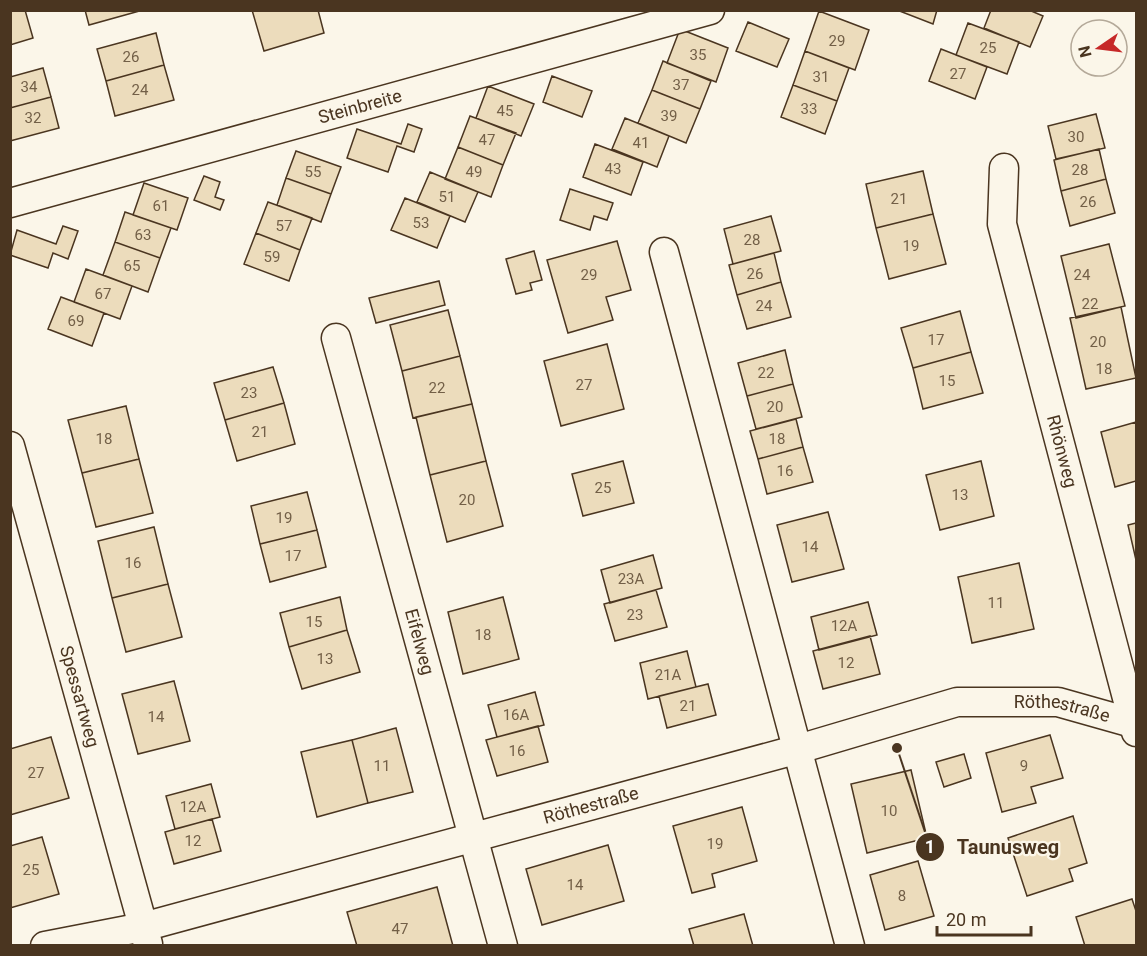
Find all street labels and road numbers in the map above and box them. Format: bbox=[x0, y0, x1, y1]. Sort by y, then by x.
street label: Steinbreite bbox=[316, 84, 404, 128]
street label: Rhönweg bbox=[1043, 412, 1082, 490]
street label: Eifelweg bbox=[401, 606, 439, 677]
street label: Spessartweg bbox=[56, 643, 104, 750]
street label: Röthestraße bbox=[1014, 691, 1112, 726]
street label: Röthestraße bbox=[541, 782, 641, 828]

